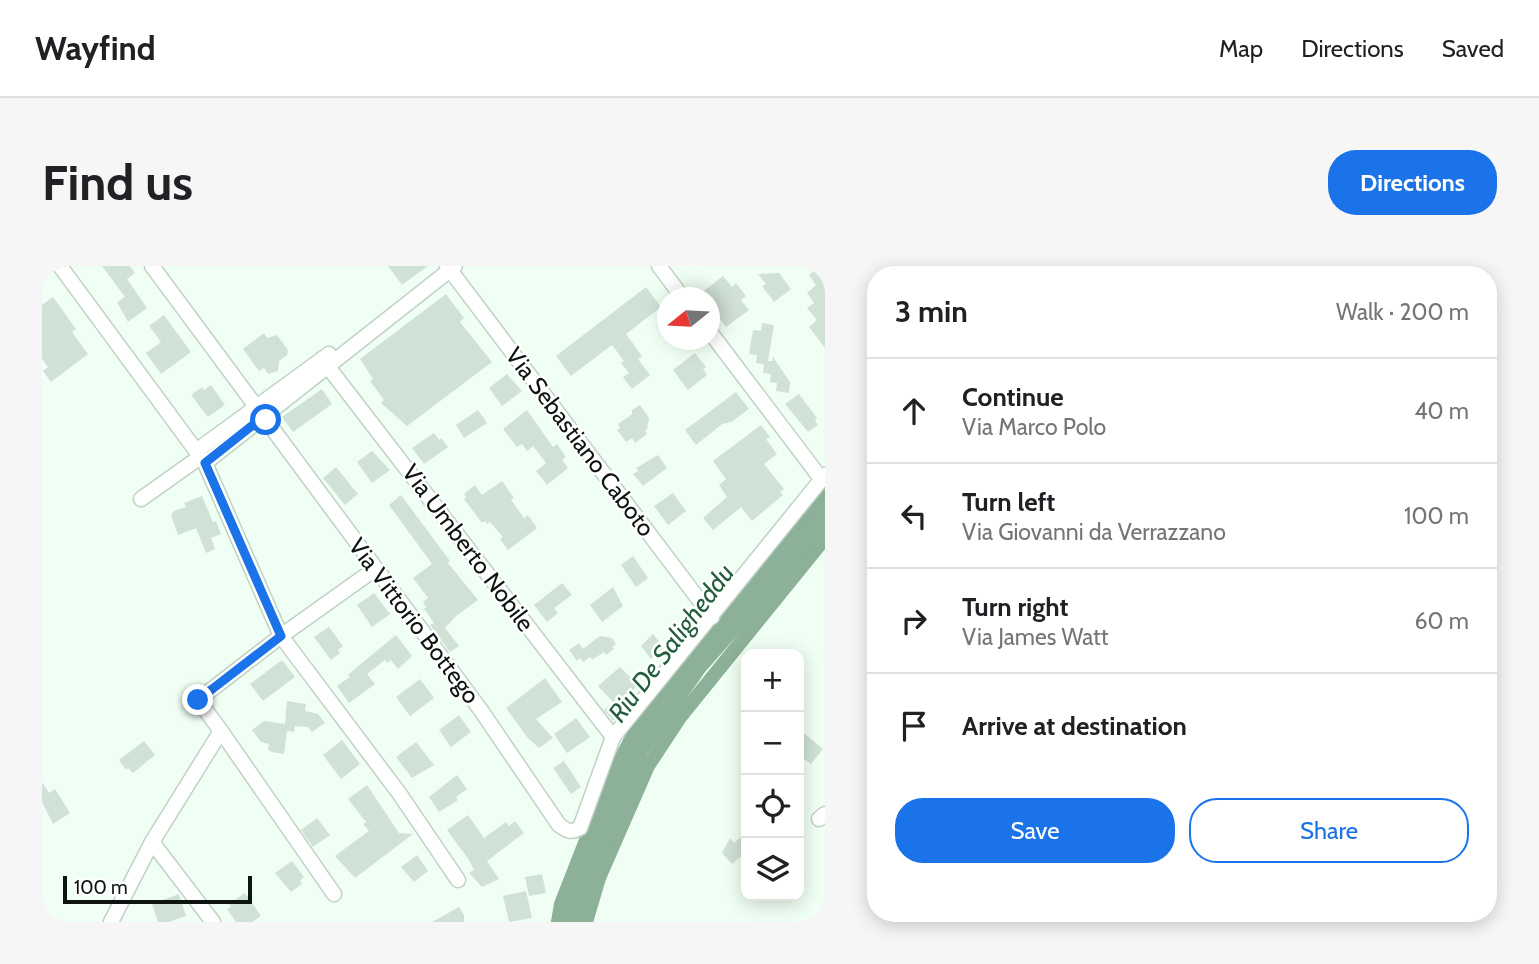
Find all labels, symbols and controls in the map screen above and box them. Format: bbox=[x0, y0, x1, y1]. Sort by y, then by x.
text: Wayfind bbox=[35, 28, 156, 68]
text: Map bbox=[1219, 34, 1263, 63]
text: Directions bbox=[1301, 34, 1404, 63]
text: Saved bbox=[1442, 34, 1504, 63]
button: Directions bbox=[1328, 150, 1497, 215]
text: Find us bbox=[42, 153, 193, 212]
north arrow bbox=[657, 287, 720, 350]
text: 3 min bbox=[895, 293, 968, 330]
text: Walk · 200 m bbox=[1336, 298, 1469, 326]
street label: Via Sebastiano Caboto bbox=[500, 341, 661, 542]
text: Continue bbox=[962, 381, 1064, 413]
icon: ahead bbox=[895, 392, 933, 430]
text: 40 m bbox=[1414, 397, 1469, 425]
route start bbox=[250, 404, 281, 435]
text: Via Marco Polo bbox=[962, 413, 1106, 441]
street label: Via Umberto Nobile bbox=[396, 458, 541, 637]
text: Turn left bbox=[962, 486, 1055, 518]
icon: left bbox=[895, 497, 933, 535]
text: 100 m bbox=[1404, 502, 1469, 530]
text: Via Giovanni da Verrazzano bbox=[962, 518, 1226, 546]
street label: Via Vittorio Bottego bbox=[343, 532, 486, 709]
water label: Riu De Saligheddu bbox=[601, 558, 741, 728]
text: Turn right bbox=[962, 591, 1068, 623]
icon: right bbox=[895, 602, 933, 640]
text: 60 m bbox=[1415, 607, 1469, 635]
text: Via James Watt bbox=[962, 623, 1109, 651]
map controls bbox=[741, 649, 804, 901]
button: + bbox=[741, 649, 804, 712]
route end bbox=[182, 684, 213, 715]
icon: arrive bbox=[895, 707, 933, 745]
text: Arrive at destination bbox=[962, 710, 1187, 742]
button: − bbox=[741, 712, 804, 775]
button: locate bbox=[741, 775, 804, 838]
button: Save bbox=[895, 798, 1175, 863]
button: Share bbox=[1189, 798, 1469, 863]
button: layers bbox=[741, 838, 804, 901]
scale bar bbox=[63, 873, 252, 905]
text: 100 m bbox=[74, 876, 128, 899]

